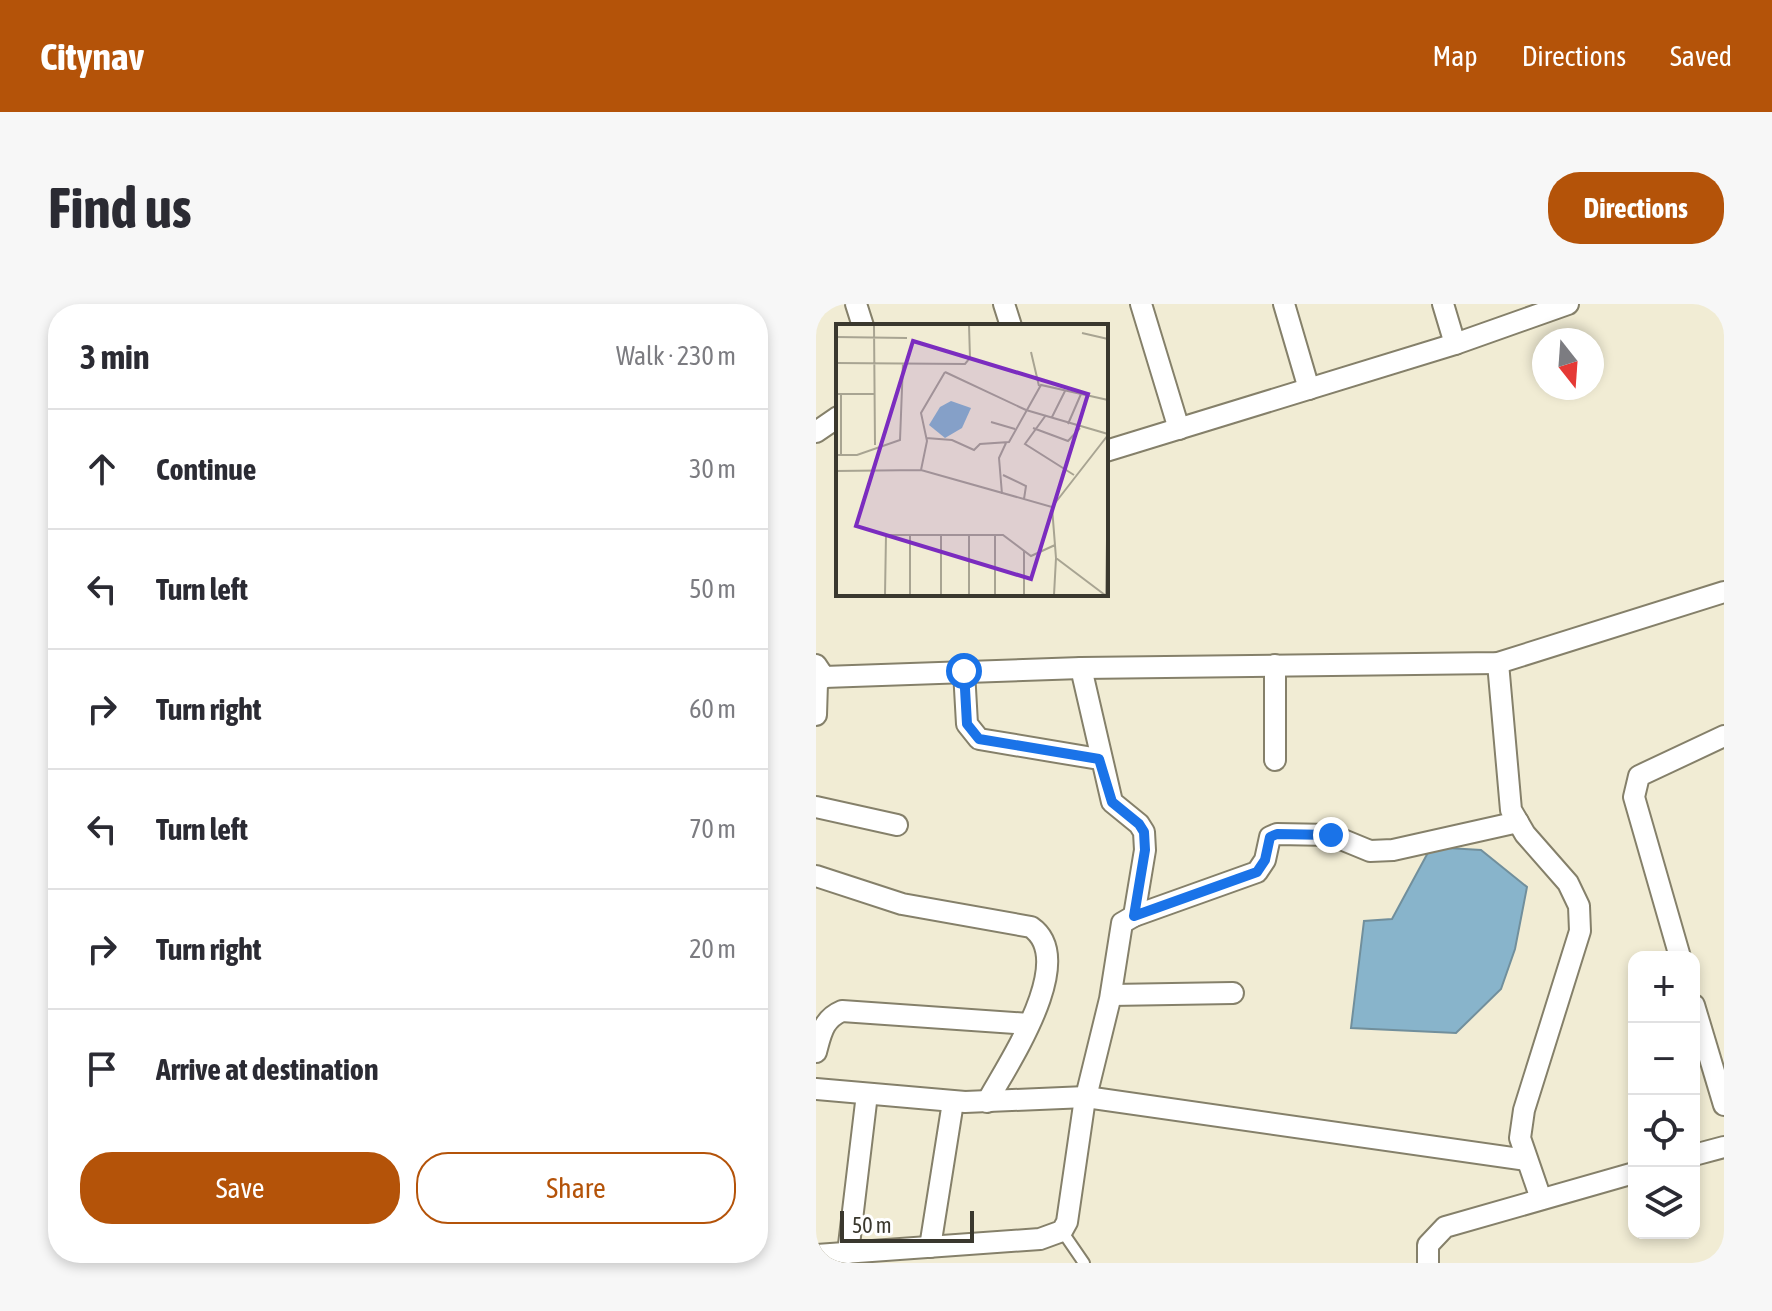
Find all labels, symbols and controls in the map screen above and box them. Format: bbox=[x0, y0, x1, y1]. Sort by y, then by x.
text: Citynav bbox=[40, 35, 144, 78]
text: Map bbox=[1433, 40, 1478, 72]
text: Directions bbox=[1522, 40, 1626, 72]
text: Saved bbox=[1670, 40, 1732, 72]
button: Directions bbox=[1548, 172, 1724, 244]
text: Find us bbox=[48, 176, 192, 240]
inset map bbox=[836, 324, 1108, 596]
north arrow bbox=[1532, 328, 1604, 400]
text: 3 min bbox=[80, 337, 149, 376]
text: Walk · 230 m bbox=[616, 341, 736, 371]
icon: ahead bbox=[80, 447, 124, 491]
text: Continue bbox=[156, 452, 256, 486]
text: 30 m bbox=[689, 454, 736, 484]
icon: left bbox=[80, 567, 124, 611]
text: Turn left bbox=[156, 572, 248, 606]
text: 50 m bbox=[689, 574, 736, 604]
route start bbox=[946, 653, 982, 689]
icon: right bbox=[80, 687, 124, 731]
text: Turn right bbox=[156, 692, 262, 726]
text: 60 m bbox=[689, 694, 736, 724]
icon: left bbox=[80, 807, 124, 851]
text: Turn left bbox=[156, 812, 248, 846]
text: 70 m bbox=[689, 814, 736, 844]
route end bbox=[1313, 817, 1349, 853]
icon: right bbox=[80, 927, 124, 971]
text: Turn right bbox=[156, 932, 262, 966]
text: 20 m bbox=[689, 934, 736, 964]
map controls bbox=[1628, 951, 1700, 1239]
button: + bbox=[1628, 951, 1700, 1023]
button: − bbox=[1628, 1023, 1700, 1095]
icon: arrive bbox=[80, 1047, 124, 1091]
text: Arrive at destination bbox=[156, 1052, 378, 1086]
button: locate bbox=[1628, 1095, 1700, 1167]
button: Save bbox=[80, 1152, 400, 1224]
button: Share bbox=[416, 1152, 736, 1224]
button: layers bbox=[1628, 1167, 1700, 1239]
scale bar bbox=[840, 1207, 974, 1243]
text: 50 m bbox=[852, 1212, 892, 1238]

